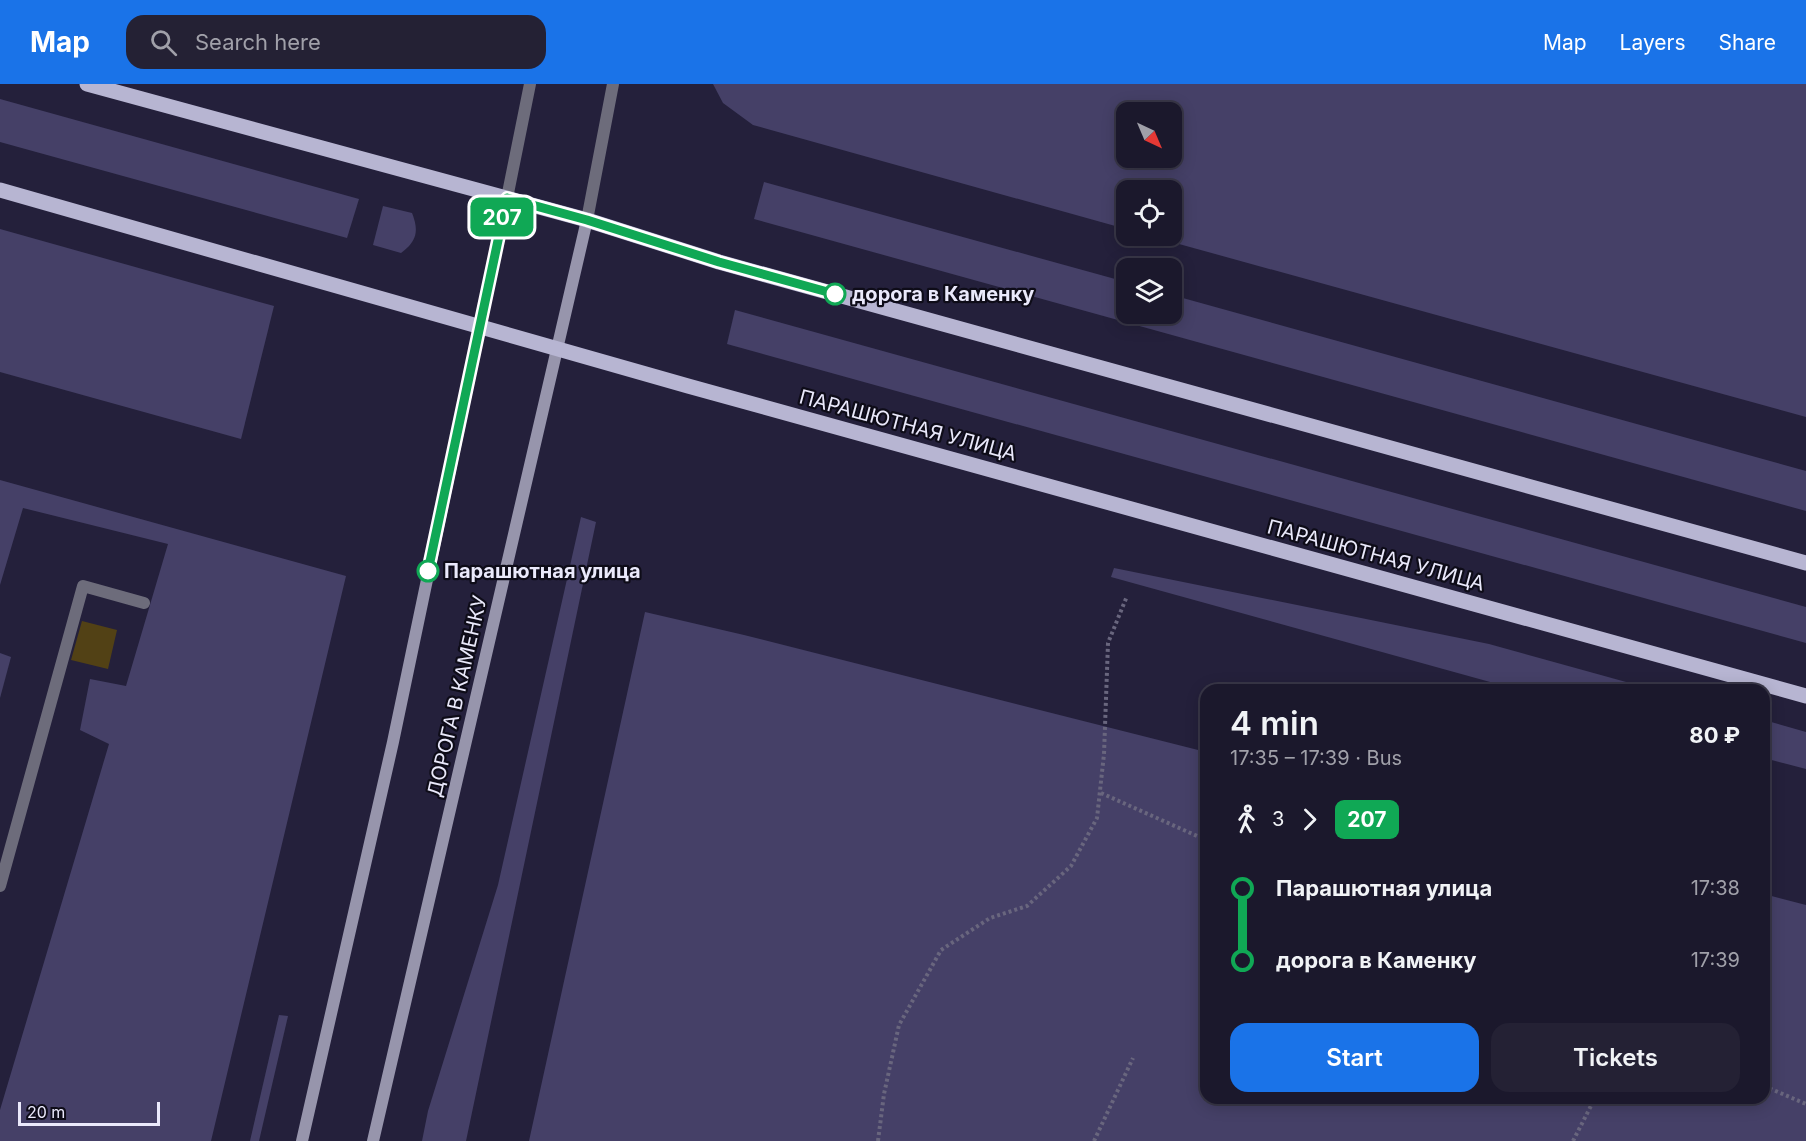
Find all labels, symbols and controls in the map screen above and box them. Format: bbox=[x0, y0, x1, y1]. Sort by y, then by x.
search box bbox=[126, 15, 546, 69]
text: Map bbox=[30, 25, 90, 59]
icon: search bbox=[147, 26, 180, 59]
text: Search here bbox=[195, 29, 321, 55]
text: Map bbox=[1543, 30, 1587, 55]
text: Layers bbox=[1620, 30, 1686, 55]
text: Share bbox=[1719, 30, 1776, 55]
north arrow bbox=[1116, 102, 1182, 168]
map controls bbox=[1116, 102, 1182, 324]
button: locate bbox=[1116, 180, 1182, 246]
line badge: 207 bbox=[468, 198, 536, 236]
text: 207 bbox=[482, 205, 522, 230]
button: layers bbox=[1116, 258, 1182, 324]
place label: дорога в Каменку bbox=[852, 282, 1034, 306]
marker: дорога в Каменку bbox=[824, 283, 846, 305]
street label: ПАРАШЮТНАЯ УЛИЦА bbox=[797, 384, 1020, 466]
street label: ПАРАШЮТНАЯ УЛИЦА bbox=[1265, 514, 1488, 596]
place label: Парашютная улица bbox=[444, 559, 641, 583]
marker: Парашютная улица bbox=[417, 560, 439, 582]
street label: ДОРОГА В КАМЕНКУ bbox=[422, 593, 492, 799]
text: 4 min bbox=[1230, 703, 1319, 743]
text: 80 ₽ bbox=[1689, 722, 1740, 748]
text: 17:35 – 17:39 · Bus bbox=[1230, 746, 1402, 770]
icon: walk bbox=[1230, 803, 1263, 836]
icon: forward bbox=[1293, 803, 1326, 836]
text: 3 bbox=[1272, 807, 1284, 831]
text: 207 bbox=[1347, 807, 1387, 832]
text: Парашютная улица bbox=[1276, 875, 1492, 901]
text: 17:38 bbox=[1691, 876, 1740, 900]
text: дорога в Каменку bbox=[1276, 947, 1477, 973]
text: 17:39 bbox=[1691, 948, 1740, 972]
button: Start bbox=[1230, 1023, 1479, 1092]
button: Tickets bbox=[1491, 1023, 1740, 1092]
scale bar bbox=[18, 1099, 160, 1126]
text: 20 m bbox=[27, 1102, 65, 1122]

